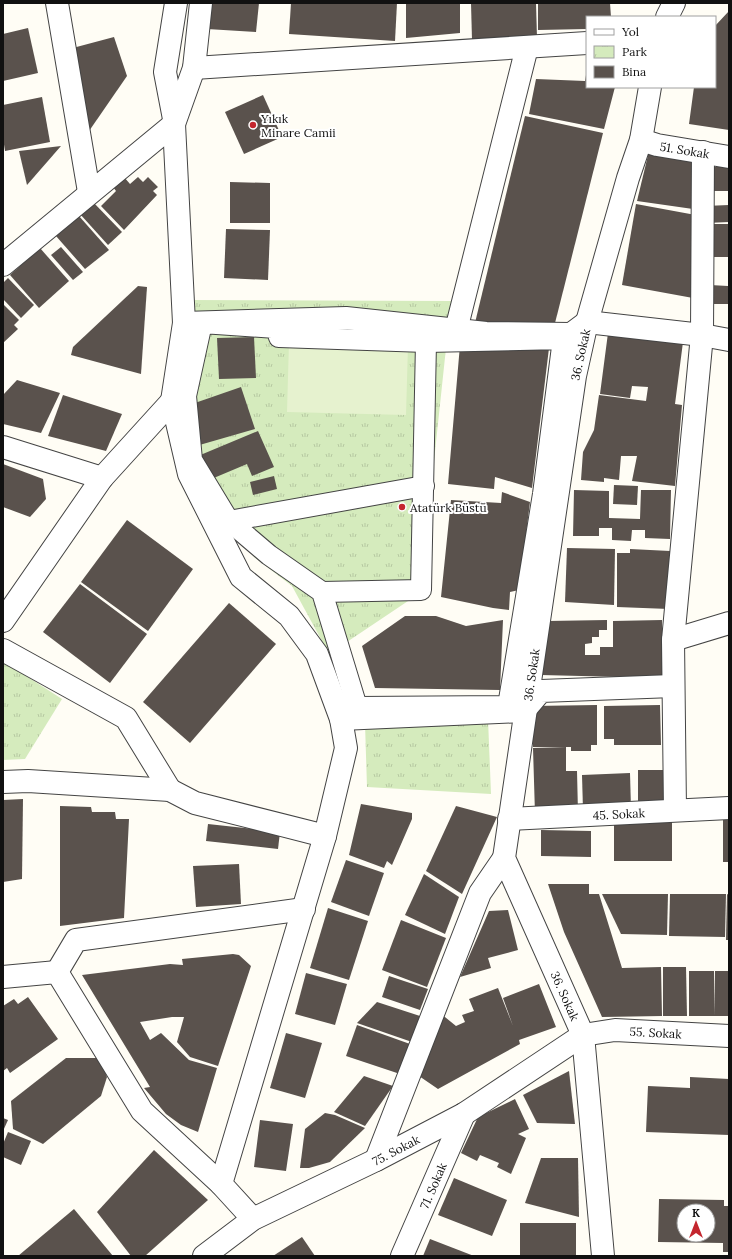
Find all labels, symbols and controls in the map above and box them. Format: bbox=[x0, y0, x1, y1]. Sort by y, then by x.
legend bbox=[586, 16, 716, 88]
text: Yol bbox=[621, 24, 639, 39]
text: Park bbox=[622, 44, 648, 59]
text: Bina bbox=[622, 64, 646, 79]
place label: Yıkık Minare Camii bbox=[260, 111, 336, 140]
marker: Yıkık Minare Camii bbox=[248, 120, 258, 130]
street label: 51. Sokak bbox=[659, 138, 711, 161]
street label: 36. Sokak bbox=[567, 327, 593, 381]
place label: Atatürk Büstü bbox=[409, 500, 487, 515]
marker: Atatürk Büstü bbox=[397, 502, 407, 512]
street label: 36. Sokak bbox=[520, 647, 542, 702]
street label: 45. Sokak bbox=[592, 805, 646, 822]
street label: 36. Sokak bbox=[547, 969, 583, 1024]
street label: 55. Sokak bbox=[629, 1023, 683, 1041]
street label: 75. Sokak bbox=[370, 1131, 422, 1168]
street label: 71. Sokak bbox=[416, 1159, 450, 1211]
north arrow bbox=[676, 1203, 716, 1243]
text: K bbox=[692, 1206, 700, 1220]

